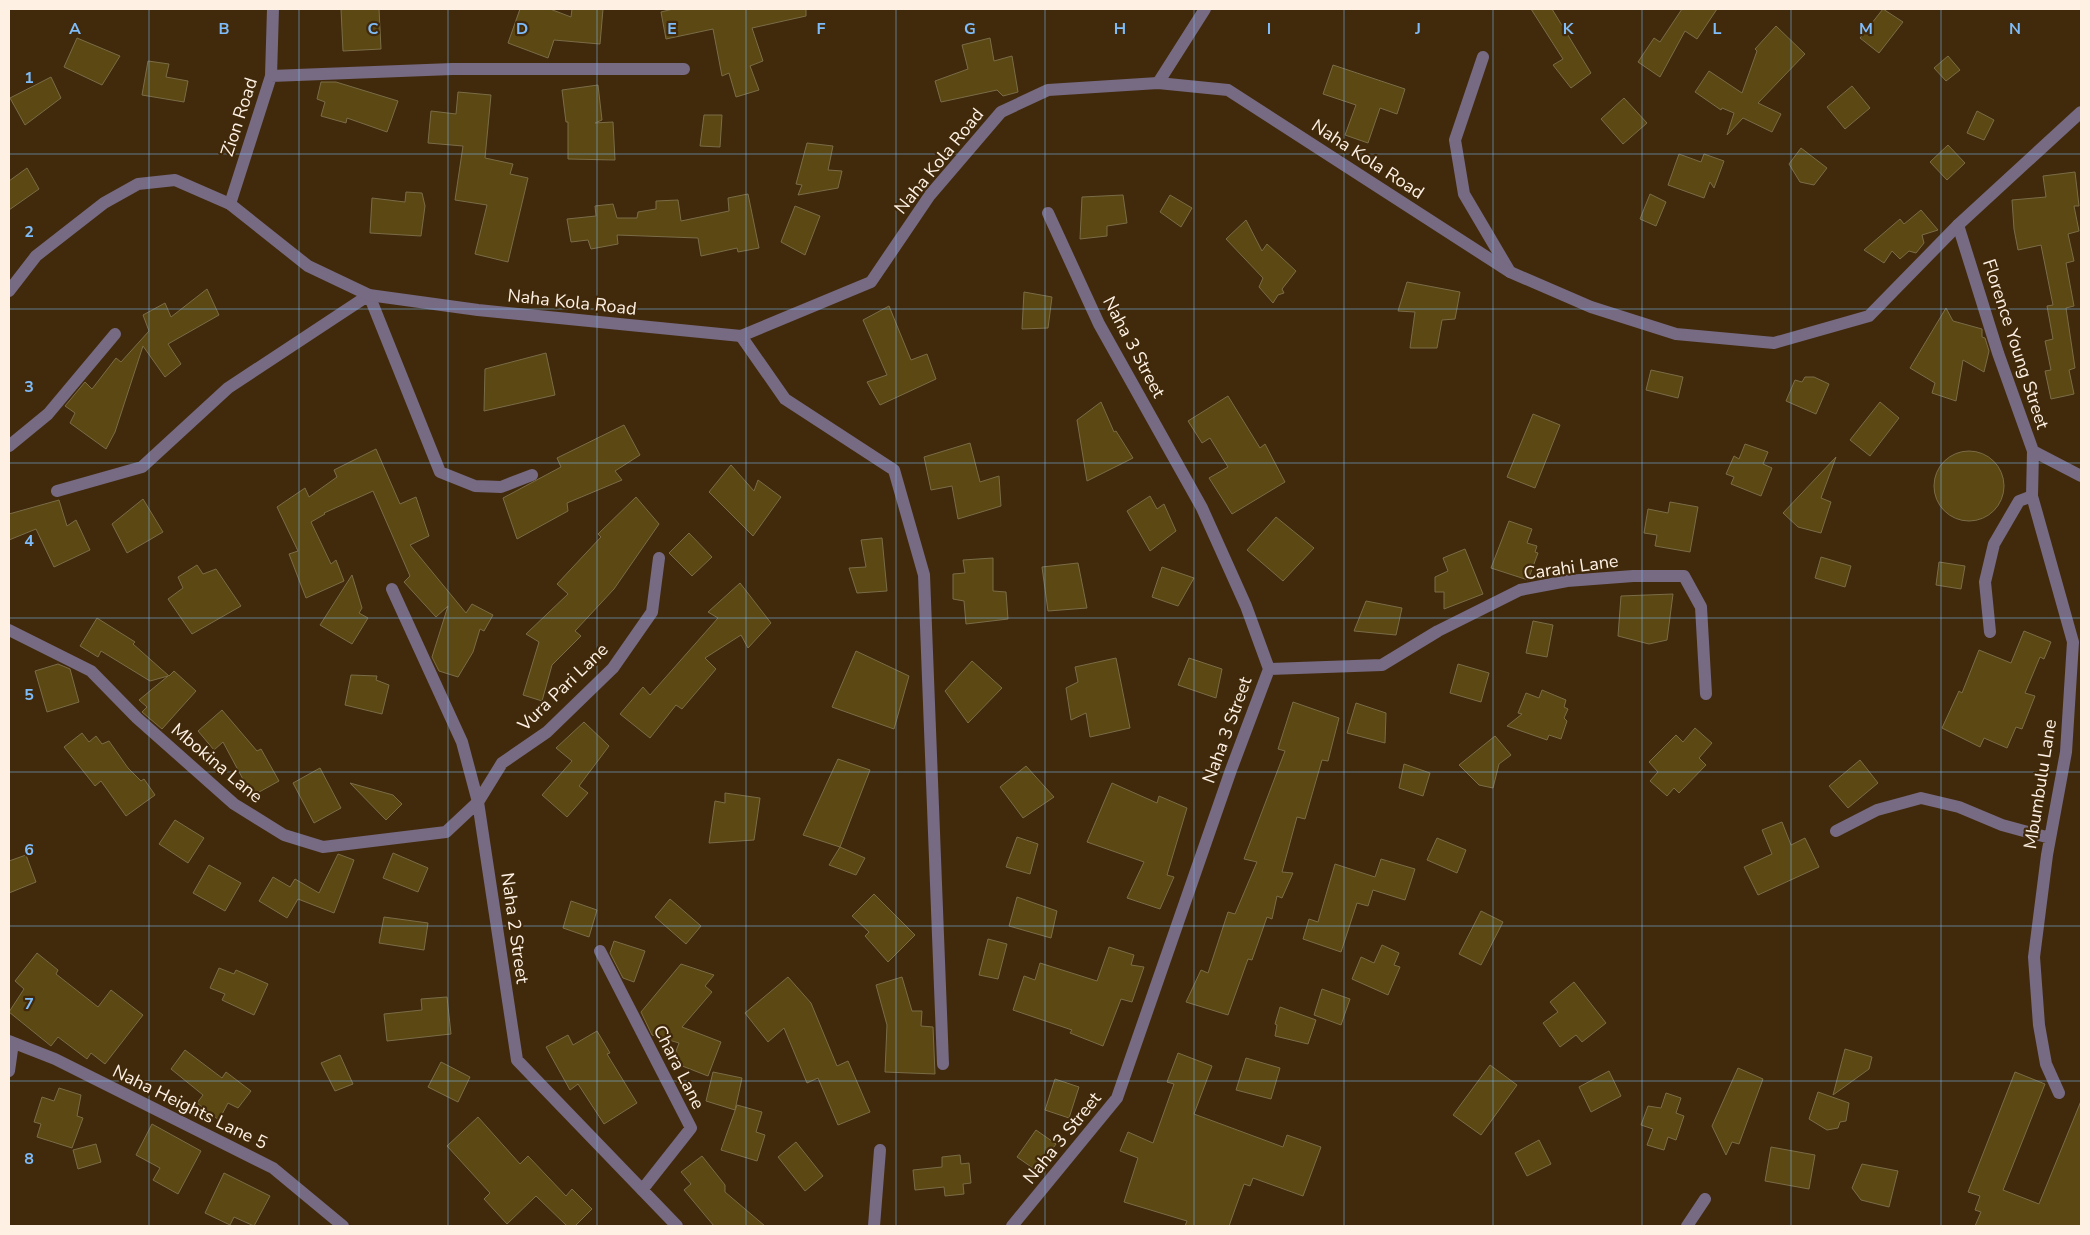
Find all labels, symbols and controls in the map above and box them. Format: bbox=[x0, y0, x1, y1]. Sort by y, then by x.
text: A bbox=[69, 18, 81, 40]
text: B bbox=[218, 18, 230, 40]
text: C bbox=[368, 18, 379, 40]
text: D bbox=[516, 18, 528, 40]
text: E bbox=[667, 18, 677, 40]
text: F bbox=[817, 18, 826, 40]
text: G bbox=[964, 18, 976, 40]
text: H bbox=[1114, 18, 1126, 40]
text: I bbox=[1267, 18, 1271, 40]
text: J bbox=[1414, 18, 1421, 40]
text: K bbox=[1563, 18, 1575, 40]
text: L bbox=[1713, 18, 1722, 40]
text: M bbox=[1859, 18, 1873, 40]
text: N bbox=[2009, 18, 2021, 40]
text: 1 bbox=[24, 67, 34, 89]
street label: Zion Road bbox=[215, 75, 263, 159]
street label: Naha Kola Road bbox=[889, 103, 989, 219]
street label: Naha Kola Road bbox=[1307, 114, 1429, 204]
text: 2 bbox=[24, 221, 34, 243]
street label: Florence Young Street bbox=[1977, 256, 2055, 433]
street label: Naha Kola Road bbox=[506, 283, 638, 321]
street label: Naha 3 Street bbox=[1097, 292, 1171, 403]
text: 3 bbox=[24, 376, 34, 398]
text: 4 bbox=[24, 530, 34, 552]
street label: Carahi Lane bbox=[1522, 548, 1620, 586]
street label: Vura Pari Lane bbox=[512, 638, 613, 737]
street label: Naha 3 Street bbox=[1197, 673, 1258, 787]
text: 5 bbox=[24, 684, 34, 706]
street label: Mbumbulu Lane bbox=[2018, 717, 2062, 851]
street label: Mbokina Lane bbox=[166, 718, 268, 808]
text: 6 bbox=[24, 839, 34, 861]
street label: Naha 2 Street bbox=[495, 871, 535, 986]
text: 7 bbox=[24, 993, 34, 1015]
street label: Chara Lane bbox=[648, 1021, 710, 1113]
street label: Naha Heights Lane 5 bbox=[109, 1059, 271, 1155]
street label: Naha 3 Street bbox=[1017, 1086, 1107, 1189]
text: 8 bbox=[24, 1148, 34, 1170]

